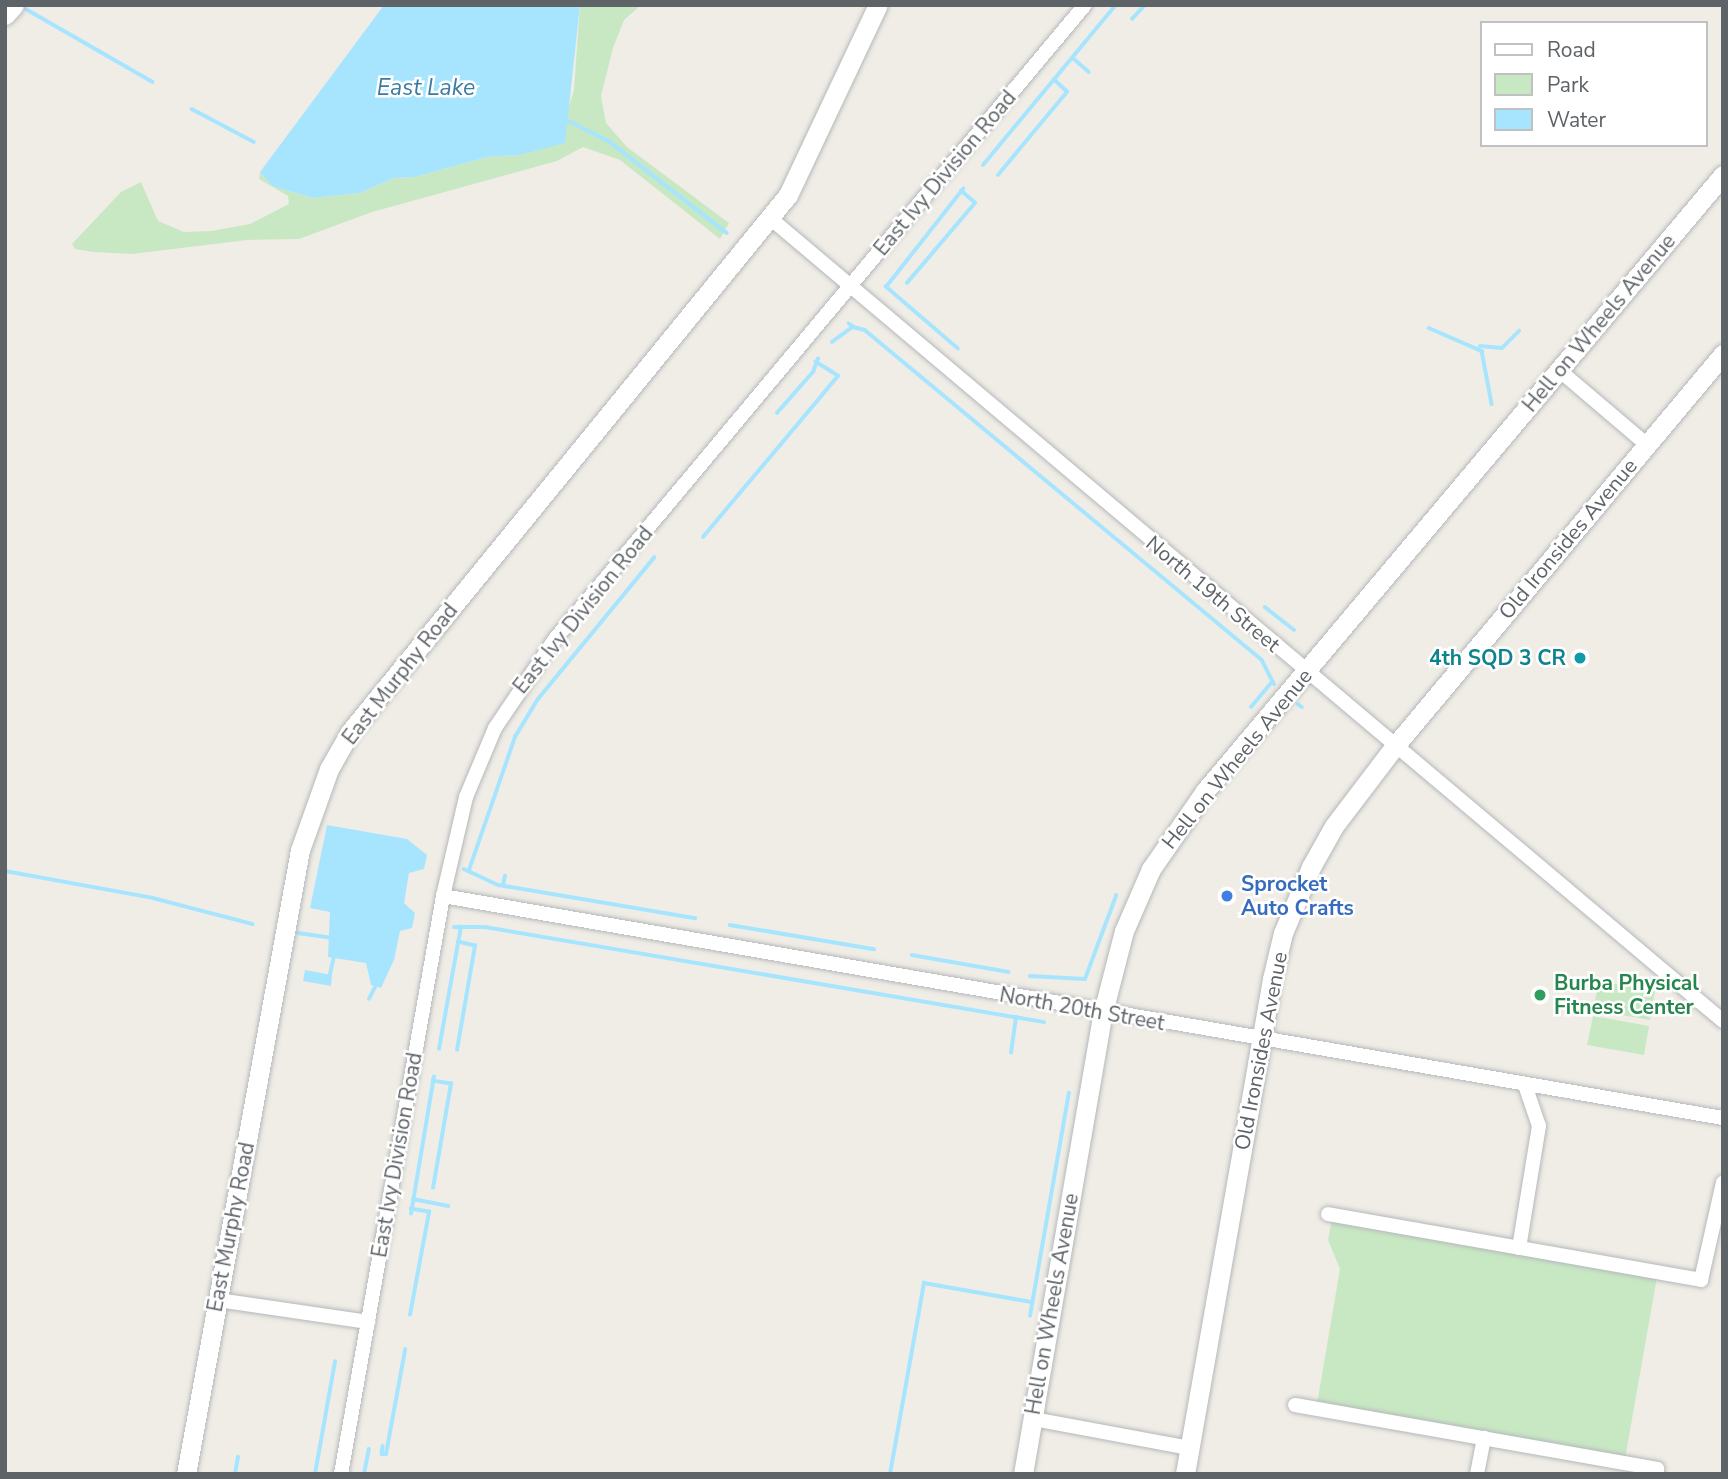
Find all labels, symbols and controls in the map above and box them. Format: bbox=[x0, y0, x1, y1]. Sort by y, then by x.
legend bbox=[1480, 21, 1707, 147]
text: Road bbox=[1547, 36, 1596, 64]
text: Park bbox=[1547, 71, 1589, 99]
water label: East Lake bbox=[377, 74, 475, 102]
street label: East Ivy Division Road bbox=[869, 85, 1021, 261]
text: Water bbox=[1547, 106, 1606, 134]
street label: Hell on Wheels Avenue bbox=[1517, 229, 1681, 417]
street label: Old Ironsides Avenue bbox=[1494, 454, 1642, 624]
street label: East Ivy Division Road bbox=[508, 521, 658, 699]
street label: North 19th Street bbox=[1141, 531, 1285, 657]
street label: East Murphy Road bbox=[337, 598, 463, 750]
place label: 4th SQD 3 CR bbox=[1429, 645, 1566, 671]
marker: 4th SQD 3 CR bbox=[1572, 650, 1588, 666]
street label: Hell on Wheels Avenue bbox=[1157, 664, 1317, 854]
place label: Sprocket Auto Crafts bbox=[1241, 871, 1354, 921]
marker: Sprocket Auto Crafts bbox=[1219, 888, 1235, 904]
street label: Old Ironsides Avenue bbox=[1229, 950, 1293, 1152]
place label: Burba Physical Fitness Center bbox=[1554, 970, 1699, 1020]
street label: North 20th Street bbox=[998, 982, 1166, 1036]
marker: Burba Physical Fitness Center bbox=[1532, 987, 1548, 1003]
street label: East Ivy Division Road bbox=[367, 1051, 427, 1259]
street label: East Murphy Road bbox=[202, 1140, 260, 1314]
street label: Hell on Wheels Avenue bbox=[1020, 1191, 1084, 1417]

